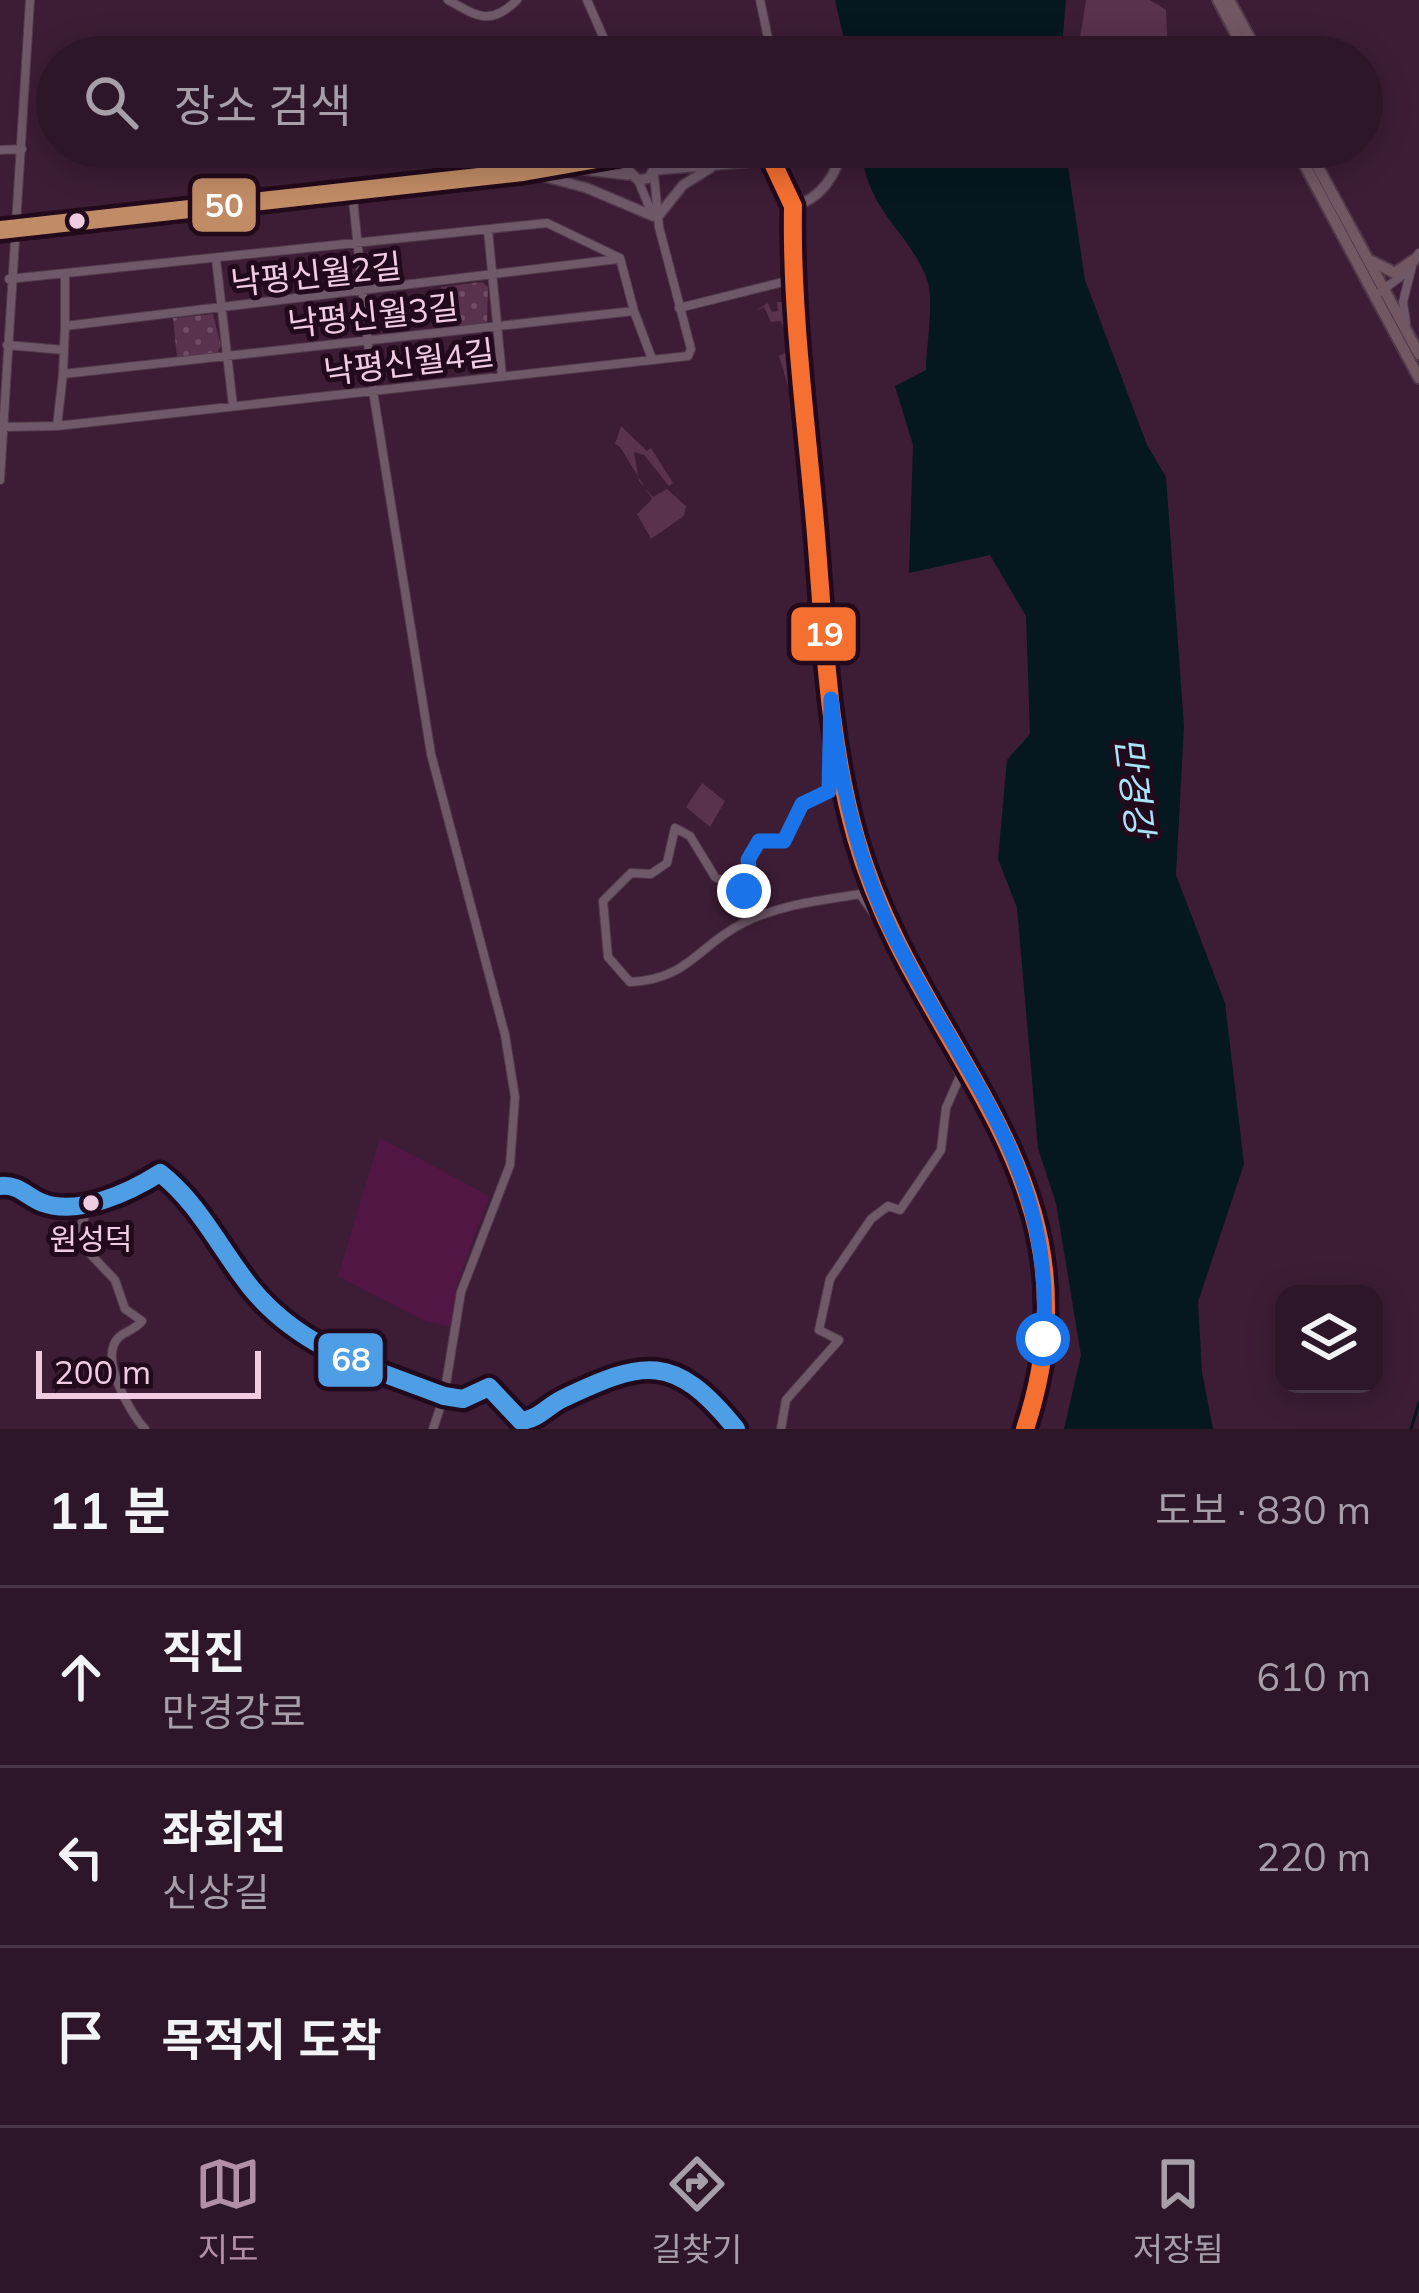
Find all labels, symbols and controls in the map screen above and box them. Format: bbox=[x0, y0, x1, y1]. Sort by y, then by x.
search box bbox=[36, 36, 1383, 168]
icon: search bbox=[78, 69, 144, 135]
text: 장소 검색 bbox=[174, 77, 351, 133]
line badge: 50 bbox=[190, 176, 258, 234]
text: 50 bbox=[204, 184, 244, 225]
unlabelled marker bbox=[66, 210, 88, 232]
street label: 낙평신월2길 bbox=[228, 244, 403, 303]
street label: 낙평신월3길 bbox=[285, 285, 460, 344]
street label: 낙평신월4길 bbox=[321, 331, 497, 392]
line badge: 19 bbox=[789, 605, 858, 663]
text: 19 bbox=[804, 613, 844, 654]
water label: 만경강 bbox=[1107, 734, 1164, 843]
route end bbox=[717, 864, 771, 918]
marker: 원성덕 bbox=[80, 1192, 102, 1214]
place label: 원성덕 bbox=[50, 1220, 132, 1258]
map controls bbox=[1275, 1285, 1383, 1393]
button: layers bbox=[1275, 1285, 1383, 1393]
route start bbox=[1016, 1312, 1070, 1366]
line badge: 68 bbox=[316, 1331, 385, 1389]
text: 68 bbox=[331, 1338, 371, 1379]
scale bar bbox=[36, 1345, 261, 1398]
text: 200 m bbox=[54, 1351, 151, 1392]
text: 11 분 bbox=[48, 1478, 170, 1542]
text: 도보 · 830 m bbox=[1155, 1485, 1371, 1534]
text: 직진 bbox=[162, 1623, 245, 1679]
icon: ahead bbox=[48, 1644, 114, 1710]
text: 610 m bbox=[1256, 1652, 1371, 1701]
text: 만경강로 bbox=[162, 1687, 306, 1736]
text: 좌회전 bbox=[162, 1803, 286, 1859]
icon: left bbox=[48, 1824, 114, 1890]
text: 220 m bbox=[1256, 1832, 1371, 1881]
text: 신상길 bbox=[162, 1867, 270, 1916]
icon: arrive bbox=[48, 2004, 114, 2070]
text: 목적지 도착 bbox=[162, 2011, 381, 2067]
tab: 지도 bbox=[195, 2151, 261, 2271]
tab: 길찾기 bbox=[651, 2151, 742, 2271]
tab: 저장됨 bbox=[1133, 2151, 1224, 2271]

